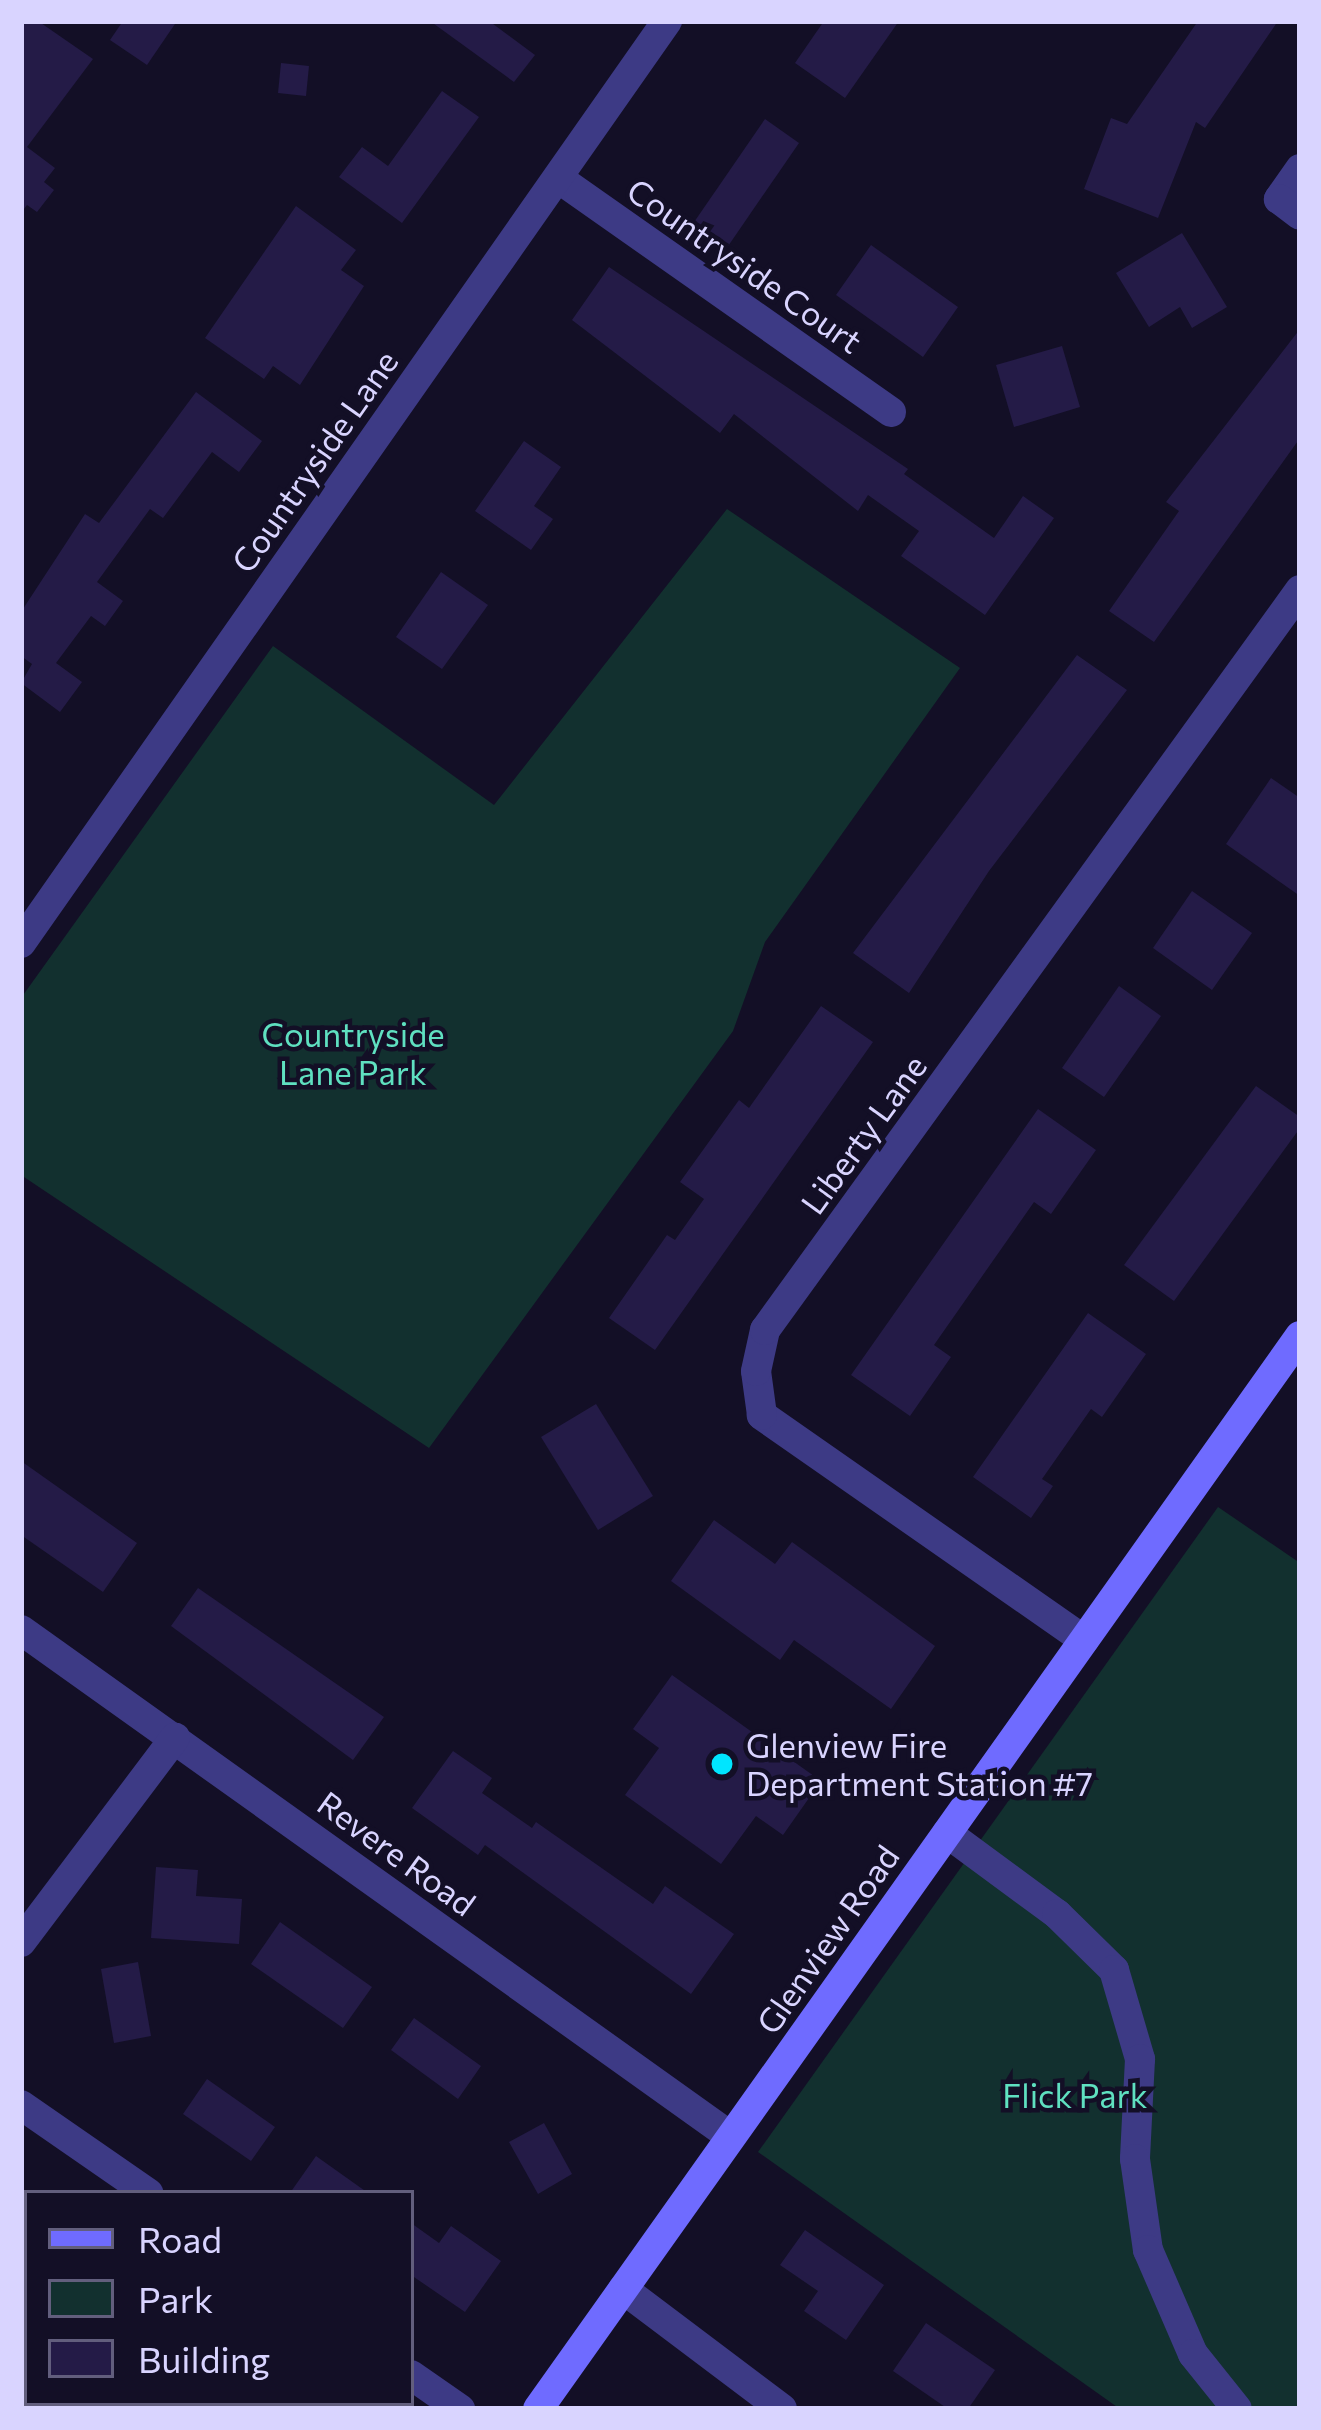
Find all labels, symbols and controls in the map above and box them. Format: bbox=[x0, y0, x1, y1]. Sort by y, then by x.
street label: Countryside Court bbox=[620, 169, 870, 361]
street label: Countryside Lane bbox=[223, 342, 405, 580]
park label: Countryside Lane Park bbox=[261, 1014, 445, 1092]
street label: Liberty Lane bbox=[792, 1047, 934, 1221]
place label: Glenview Fire Department Station #7 bbox=[746, 1725, 1093, 1803]
marker: Glenview Fire Department Station #7 bbox=[709, 1751, 735, 1777]
street label: Revere Road bbox=[310, 1783, 484, 1923]
street label: Glenview Road bbox=[747, 1837, 907, 2041]
park label: Flick Park bbox=[1002, 2075, 1148, 2115]
legend bbox=[24, 2190, 414, 2406]
text: Road bbox=[138, 2216, 222, 2260]
text: Park bbox=[138, 2276, 213, 2320]
text: Building bbox=[138, 2336, 270, 2380]

